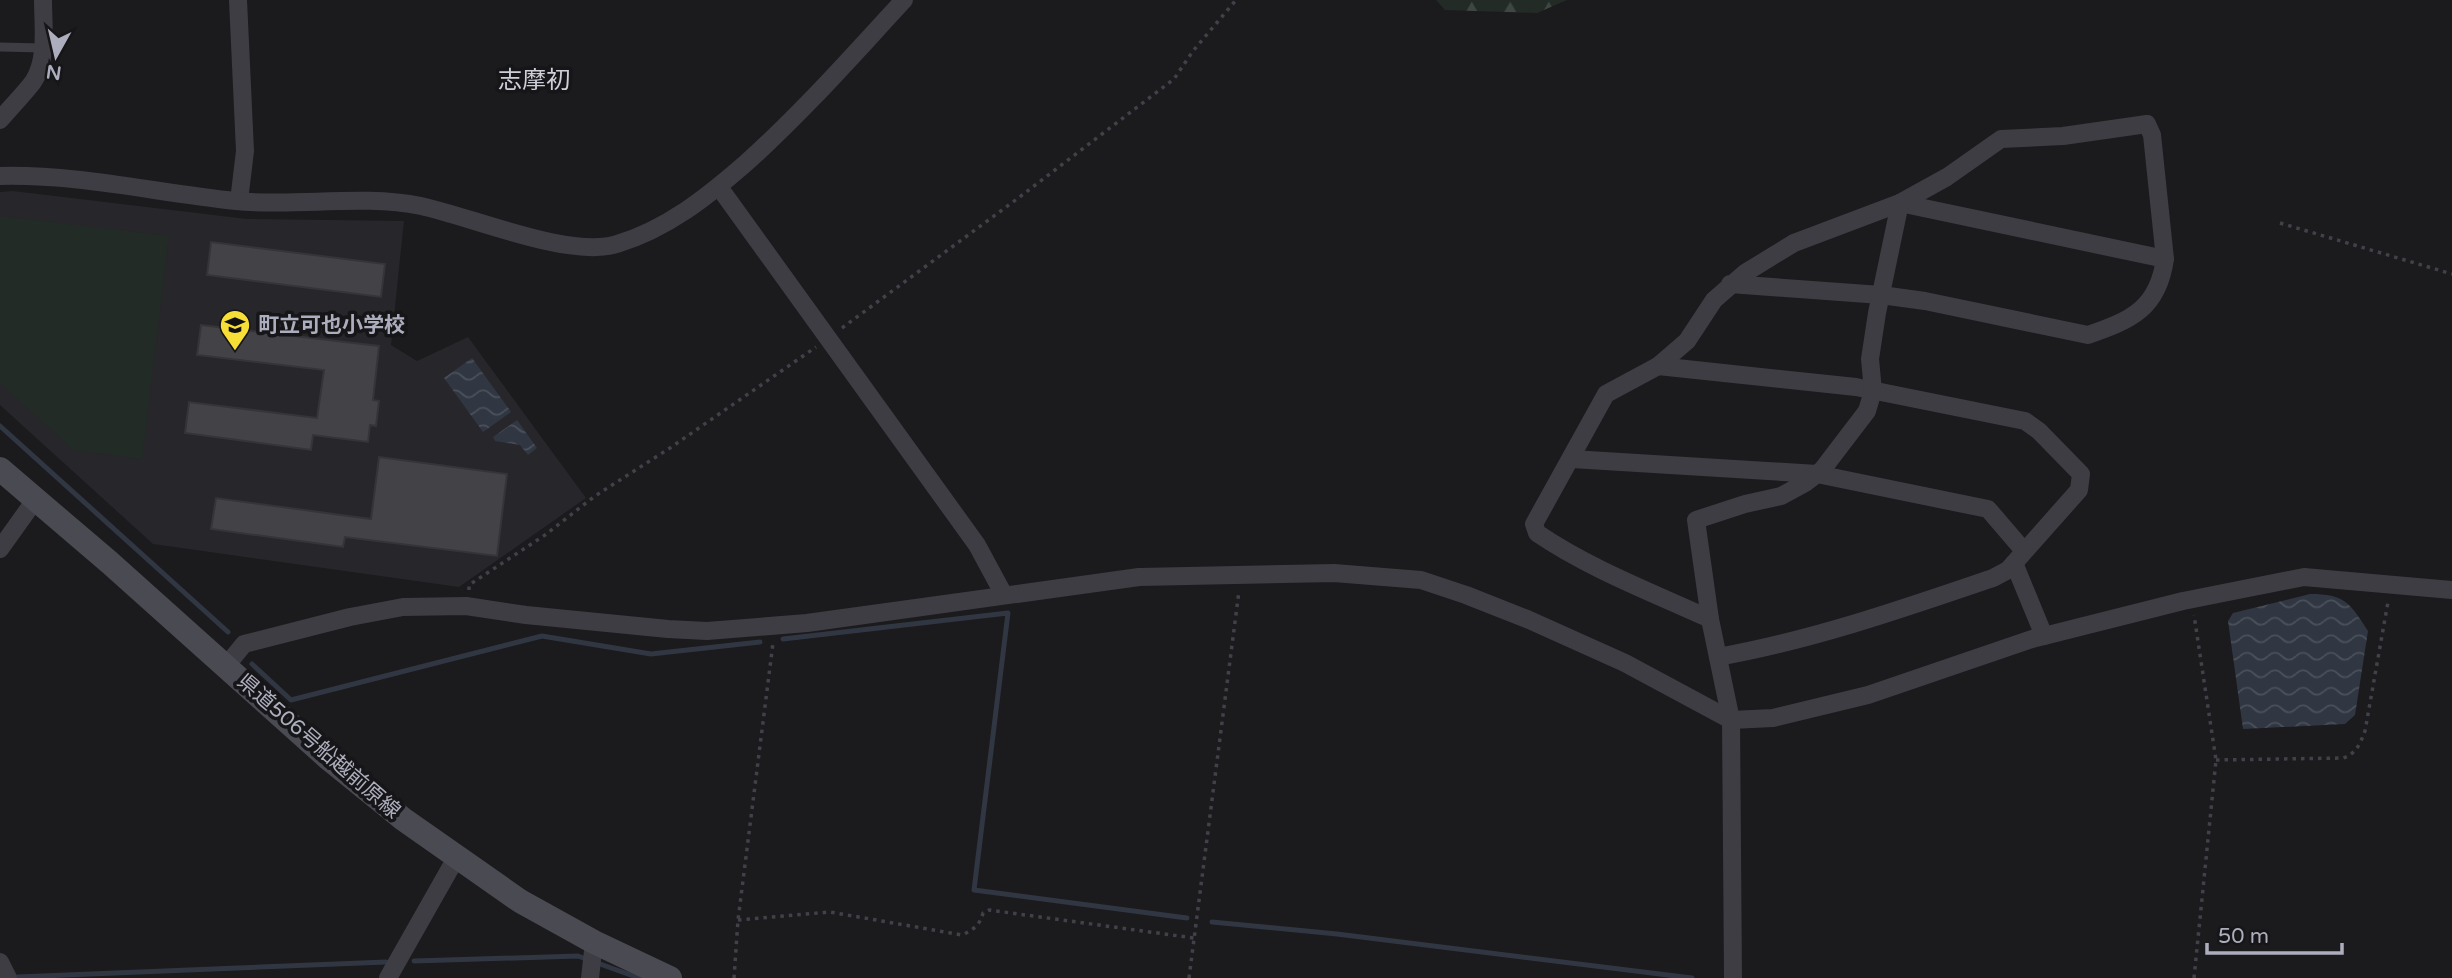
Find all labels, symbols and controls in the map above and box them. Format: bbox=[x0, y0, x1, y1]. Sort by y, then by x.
north arrow bbox=[21, 21, 91, 91]
text: N bbox=[45, 60, 63, 84]
district label: 志摩初 bbox=[498, 66, 570, 95]
school or university icon: 町立可也小学校 bbox=[218, 308, 252, 352]
place label: 町立可也小学校 bbox=[258, 313, 405, 338]
street label: 県道506号船越前原線 bbox=[232, 669, 405, 824]
scale bar bbox=[2207, 912, 2342, 956]
text: 50 m bbox=[2218, 924, 2269, 949]

